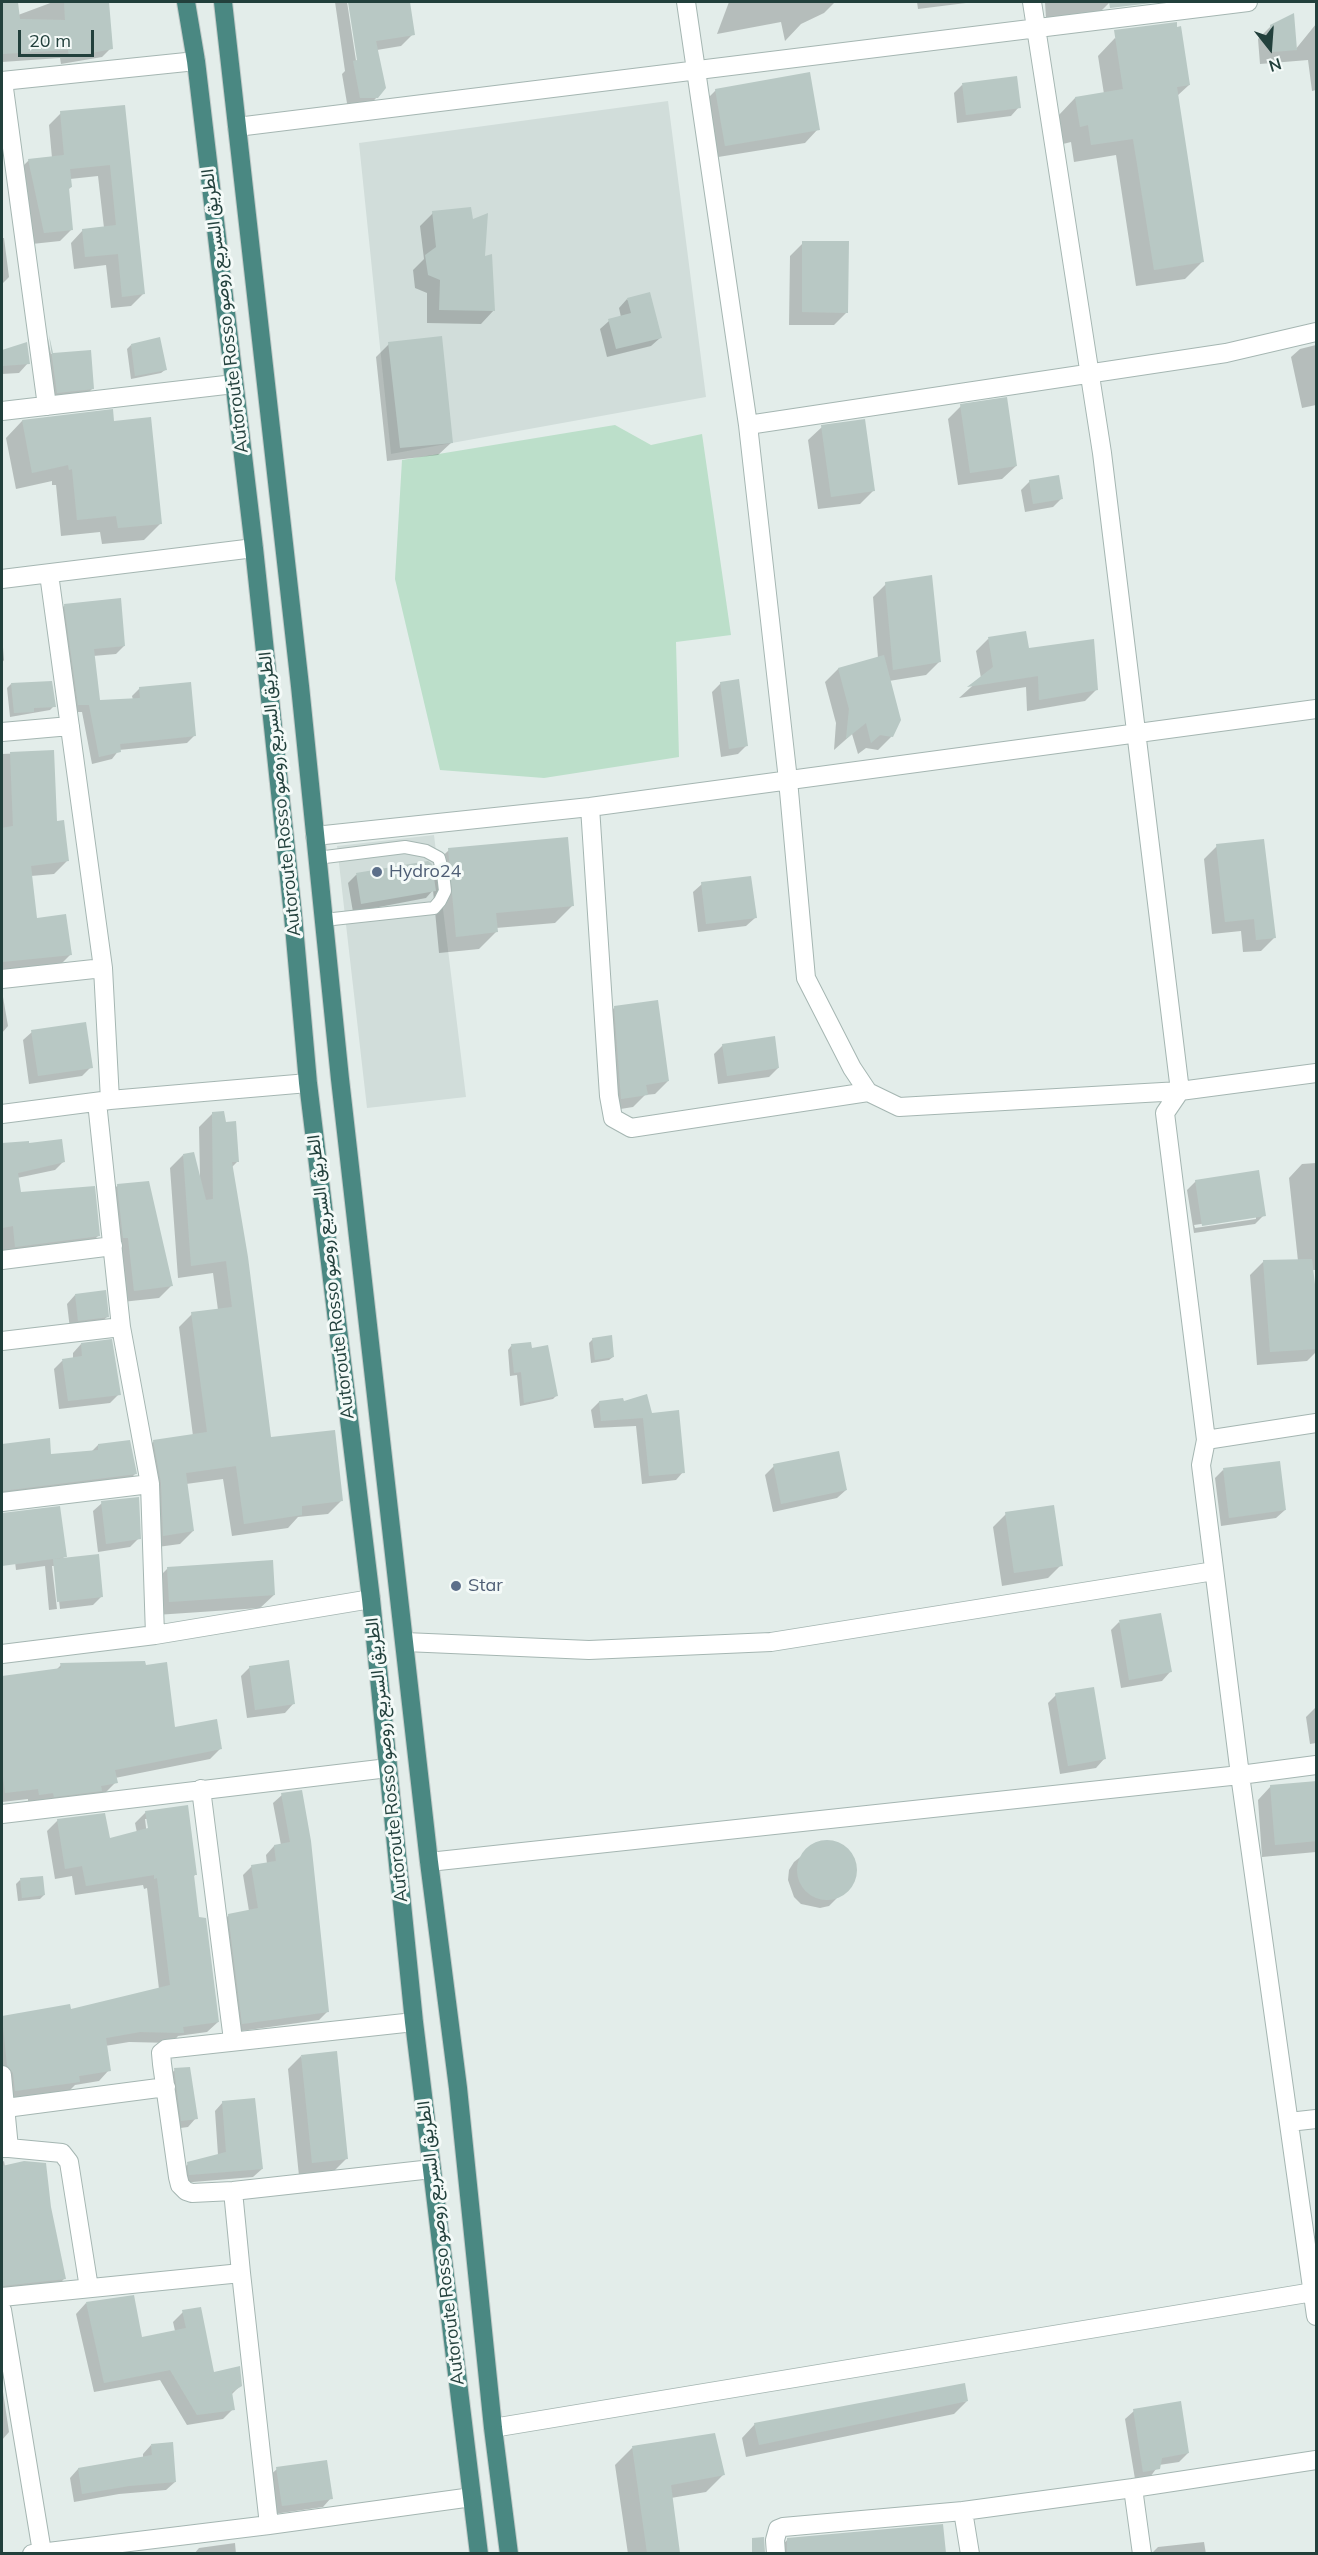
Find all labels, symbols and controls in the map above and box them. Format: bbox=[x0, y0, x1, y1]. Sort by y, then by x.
scale bar bbox=[21, 18, 98, 56]
north arrow bbox=[1240, 18, 1300, 78]
text: 20 m bbox=[29, 29, 71, 52]
text: N bbox=[1267, 54, 1284, 77]
street label: Autoroute Rosso الطريق السريع روصو bbox=[197, 168, 253, 454]
street label: Autoroute Rosso الطريق السريع روصو bbox=[254, 650, 306, 938]
place label: Hydro24 bbox=[389, 861, 461, 883]
marker: Hydro24 bbox=[370, 865, 384, 879]
street label: Autoroute Rosso الطريق السريع روصو bbox=[303, 1134, 359, 1420]
place label: Star bbox=[468, 1575, 503, 1597]
marker: Star bbox=[449, 1579, 463, 1593]
street label: Autoroute Rosso الطريق السريع روصو bbox=[361, 1616, 413, 1904]
street label: Autoroute Rosso الطريق السريع روصو bbox=[413, 2100, 469, 2386]

